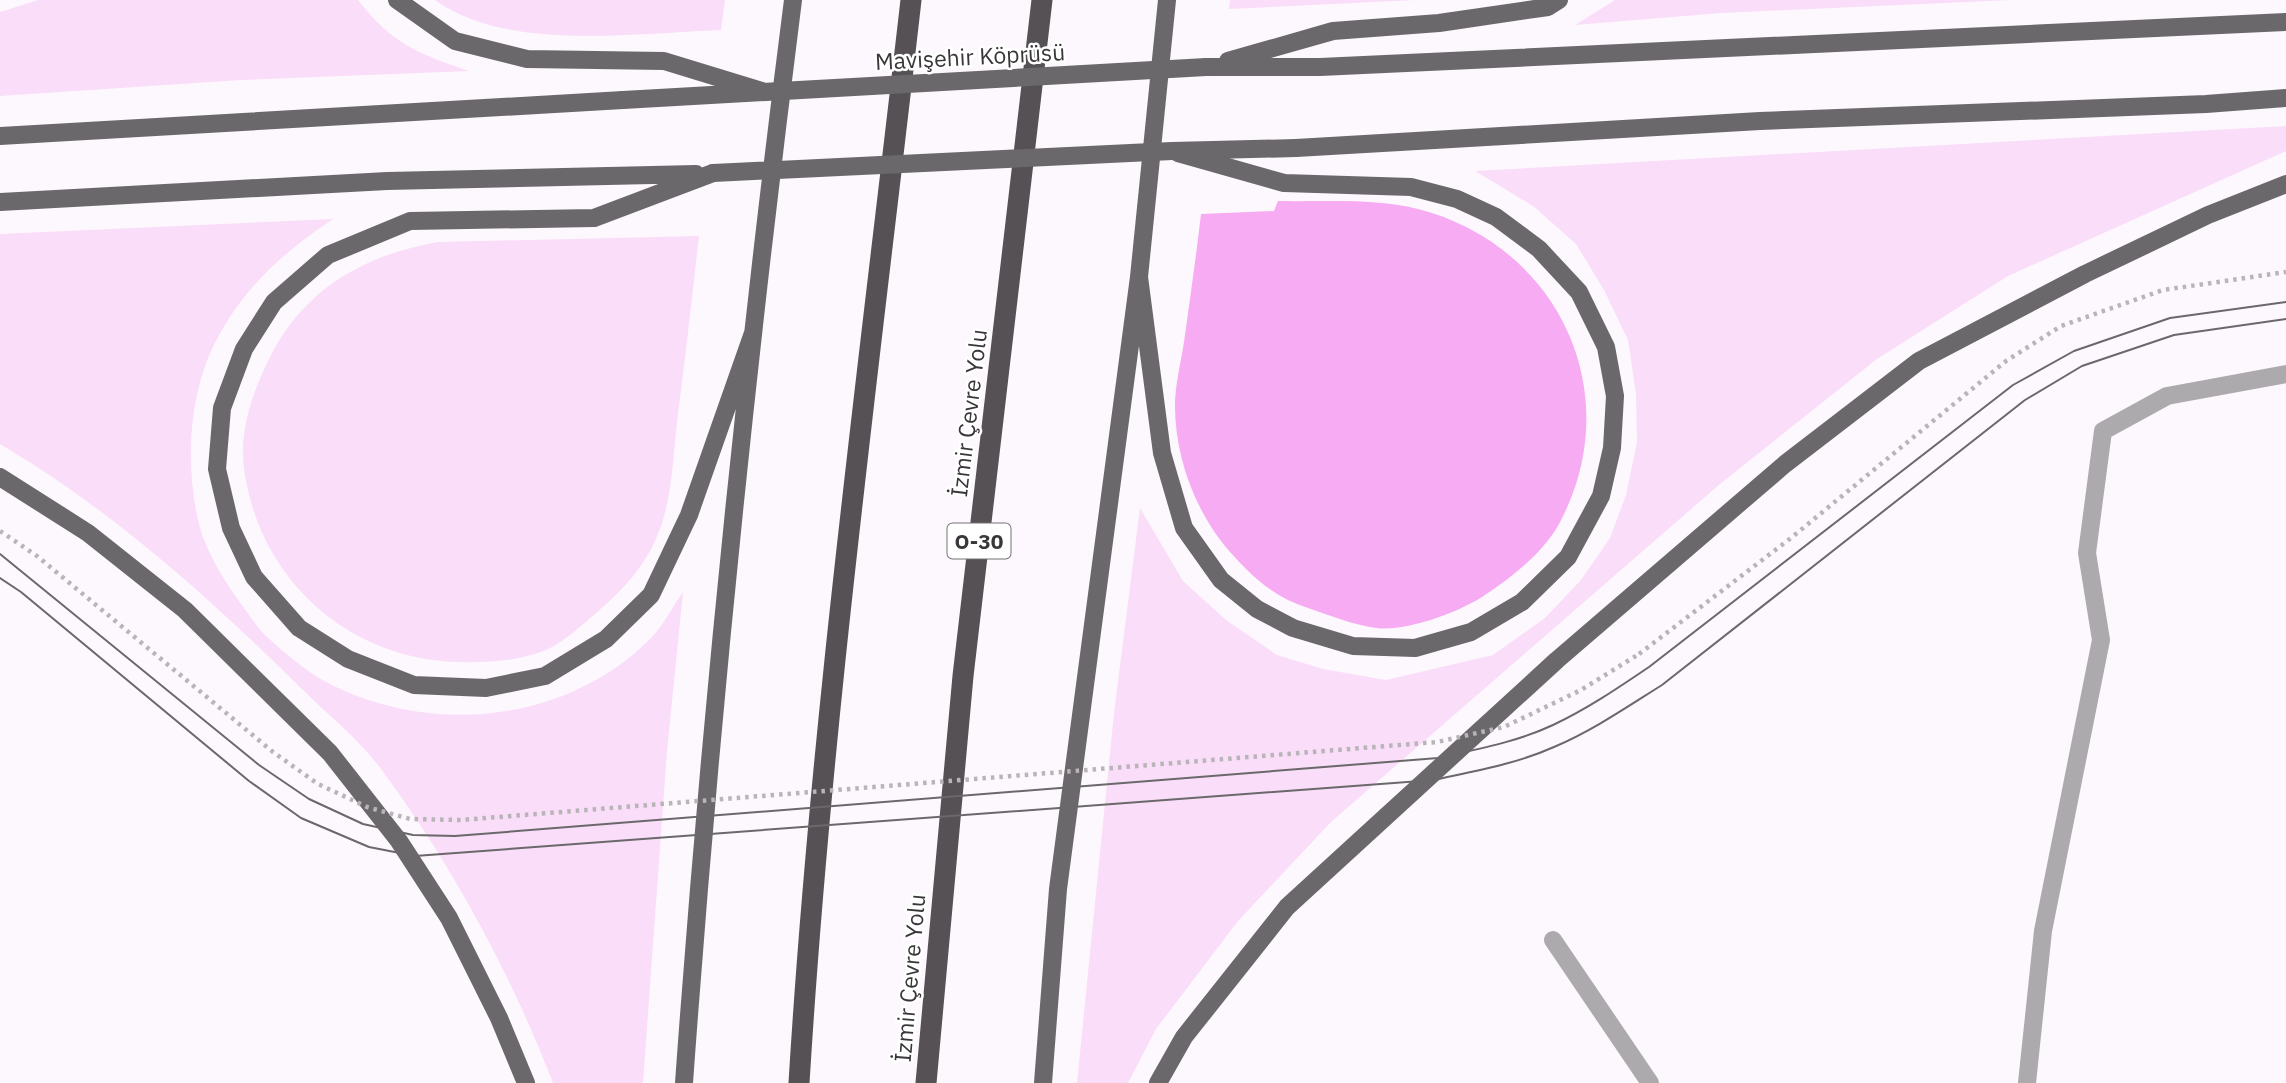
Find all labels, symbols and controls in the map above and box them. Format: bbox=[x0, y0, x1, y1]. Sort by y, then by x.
street label: Mavişehir Köprüsü bbox=[874, 36, 1066, 76]
street label: İzmir Çevre Yolu bbox=[943, 327, 993, 499]
road number: O-30 bbox=[948, 524, 1010, 558]
street label: İzmir Çevre Yolu bbox=[887, 893, 931, 1063]

